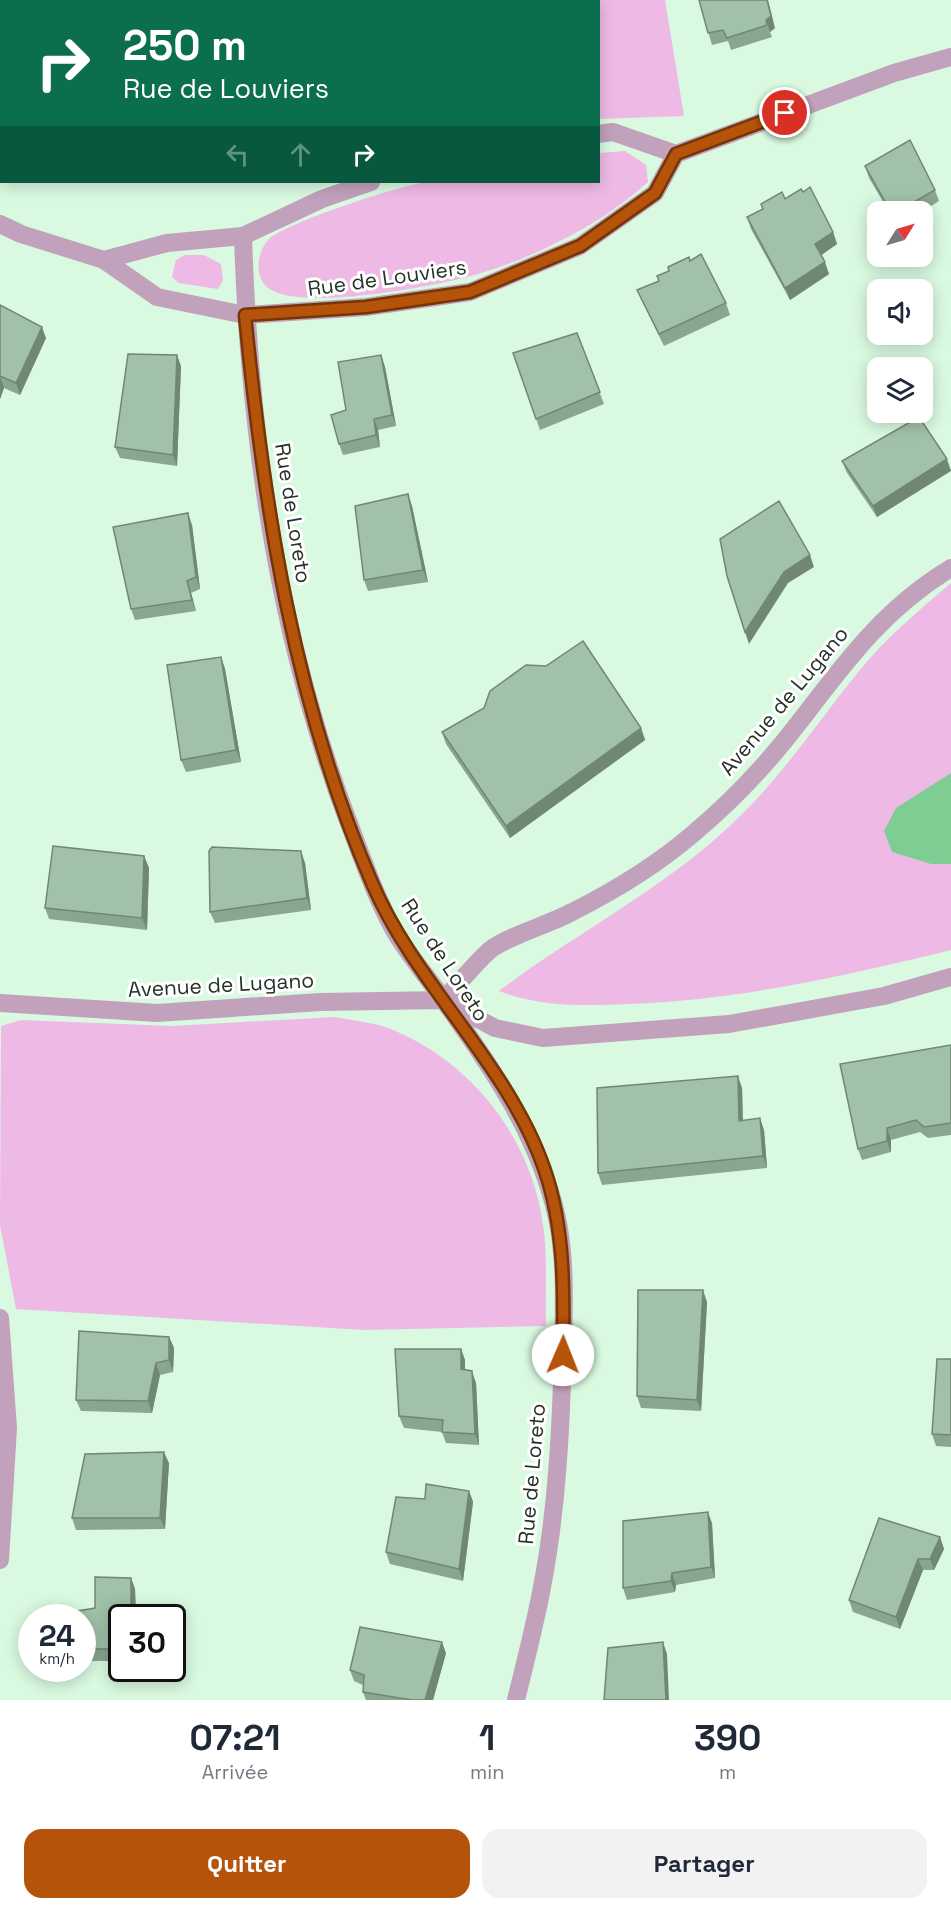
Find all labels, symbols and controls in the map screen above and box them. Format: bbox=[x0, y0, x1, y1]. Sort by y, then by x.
text: 250 m bbox=[123, 19, 247, 72]
icon: right bbox=[24, 24, 102, 102]
text: Rue de Louviers bbox=[123, 71, 329, 106]
pin bbox=[759, 87, 810, 138]
icon: arrive bbox=[768, 96, 801, 129]
icon: left bbox=[221, 138, 254, 171]
icon: ahead bbox=[284, 138, 317, 171]
icon: right bbox=[347, 138, 380, 171]
north arrow bbox=[867, 201, 933, 267]
map controls bbox=[867, 201, 933, 423]
street label: Rue de Louviers bbox=[306, 253, 468, 302]
button: sound bbox=[867, 279, 933, 345]
button: layers bbox=[867, 357, 933, 423]
street label: Rue de Loreto bbox=[269, 441, 318, 585]
street label: Avenue de Lugano bbox=[713, 621, 854, 781]
street label: Rue de Loreto bbox=[396, 893, 495, 1026]
street label: Avenue de Lugano bbox=[127, 966, 315, 1003]
position arrow bbox=[531, 1323, 595, 1387]
street label: Rue de Loreto bbox=[512, 1402, 551, 1546]
speed limit sign: 30 bbox=[108, 1604, 186, 1682]
text: 24 bbox=[39, 1616, 75, 1655]
text: km/h bbox=[39, 1649, 75, 1668]
text: 07:21 bbox=[190, 1715, 280, 1761]
text: 1 bbox=[479, 1715, 495, 1761]
text: 390 bbox=[694, 1715, 761, 1761]
text: Arrivée bbox=[202, 1759, 268, 1785]
text: min bbox=[470, 1759, 504, 1785]
text: m bbox=[719, 1759, 736, 1785]
button: Quitter bbox=[24, 1829, 470, 1898]
button: Partager bbox=[482, 1829, 927, 1898]

